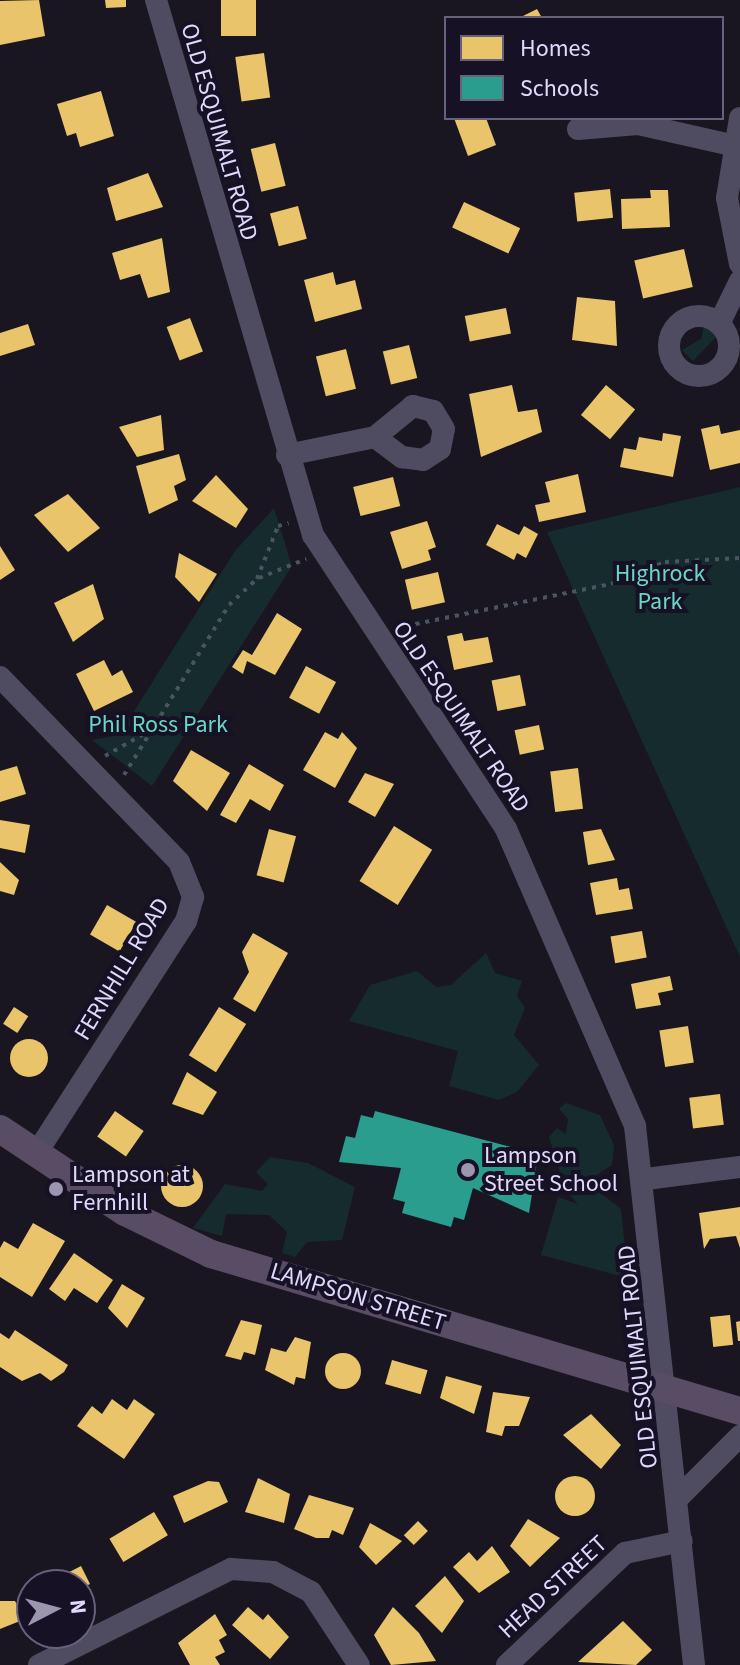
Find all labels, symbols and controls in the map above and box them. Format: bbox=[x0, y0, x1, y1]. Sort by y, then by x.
legend bbox=[444, 16, 724, 120]
street label: OLD ESQUIMALT ROAD bbox=[174, 20, 264, 244]
text: Homes bbox=[520, 31, 591, 66]
text: Schools bbox=[520, 71, 599, 106]
park label: Highrock Park bbox=[615, 560, 705, 616]
street label: OLD ESQUIMALT ROAD bbox=[386, 616, 536, 818]
park label: Phil Ross Park bbox=[88, 711, 228, 739]
street label: FERNHILL ROAD bbox=[68, 893, 176, 1045]
place label: Lampson Street School bbox=[484, 1142, 618, 1198]
place label: Lampson at Fernhill bbox=[72, 1161, 190, 1217]
marker: Lampson Street School bbox=[459, 1161, 477, 1179]
marker: Lampson at Fernhill bbox=[47, 1180, 65, 1198]
street label: OLD ESQUIMALT ROAD bbox=[612, 1244, 664, 1470]
street label: LAMPSON STREET bbox=[267, 1257, 449, 1337]
street label: HEAD STREET bbox=[493, 1529, 613, 1645]
north arrow bbox=[16, 1569, 96, 1649]
text: N bbox=[61, 1598, 95, 1616]

